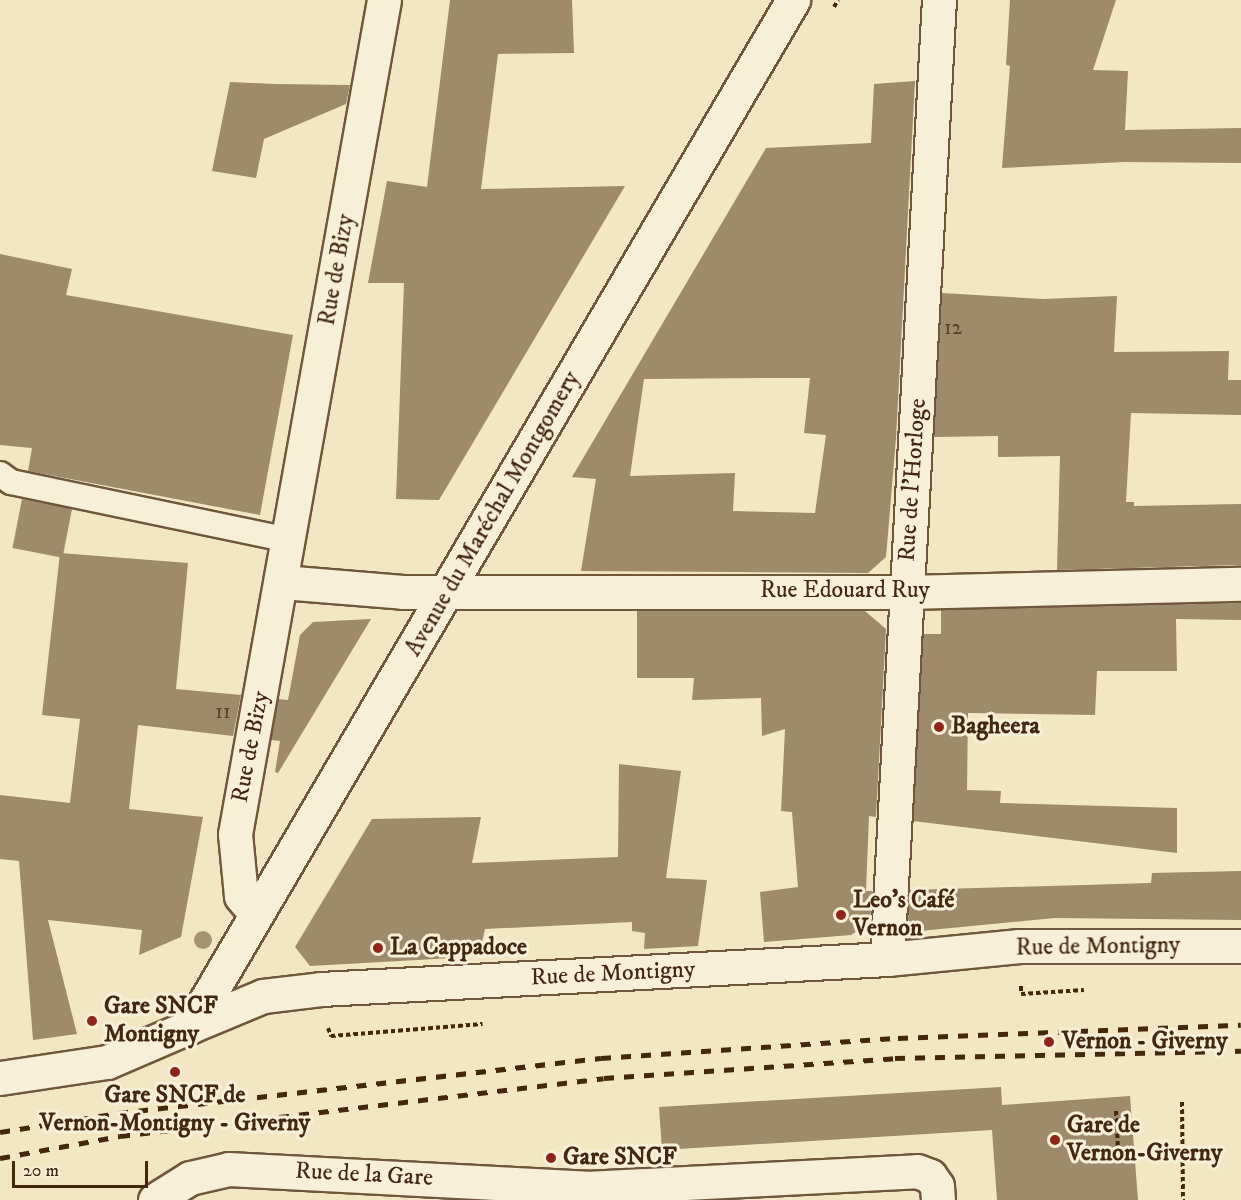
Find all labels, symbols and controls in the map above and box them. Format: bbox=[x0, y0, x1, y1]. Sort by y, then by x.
street label: Rue de Bizy bbox=[313, 212, 361, 328]
house number: 12 bbox=[944, 315, 962, 341]
street label: Avenue du Maréchal Montgomery bbox=[399, 366, 587, 662]
street label: Rue de l'Horloge bbox=[893, 397, 933, 563]
street label: Rue Edouard Ruy bbox=[760, 577, 930, 605]
street label: Rue de Bizy bbox=[226, 689, 276, 805]
house number: 11 bbox=[215, 699, 231, 725]
place label: Bagheera bbox=[951, 713, 1040, 741]
marker: Bagheera bbox=[932, 720, 946, 734]
place label: Leo's Café Vernon bbox=[853, 887, 955, 943]
marker: Leo's Café Vernon bbox=[834, 908, 848, 922]
street label: Rue de Montigny bbox=[1015, 931, 1181, 963]
place label: La Cappadoce bbox=[390, 934, 527, 962]
marker: La Cappadoce bbox=[371, 941, 385, 955]
street label: Rue de Montigny bbox=[530, 955, 696, 993]
place label: Gare SNCF Montigny bbox=[104, 993, 218, 1049]
marker: Gare SNCF Montigny bbox=[85, 1014, 99, 1028]
place label: Vernon - Giverny bbox=[1062, 1028, 1228, 1056]
marker: Vernon - Giverny bbox=[1040, 1033, 1058, 1051]
marker: Gare SNCF de Vernon-Montigny - Giverny bbox=[168, 1065, 182, 1079]
place label: Gare SNCF de Vernon-Montigny - Giverny bbox=[40, 1082, 310, 1138]
place label: Gare de Vernon-Giverny bbox=[1067, 1112, 1222, 1168]
marker: Gare de Vernon-Giverny bbox=[1048, 1133, 1062, 1147]
place label: Gare SNCF bbox=[563, 1144, 677, 1172]
scale bar bbox=[15, 1149, 152, 1187]
marker: Gare SNCF bbox=[544, 1151, 558, 1165]
street label: Rue de la Gare bbox=[294, 1157, 434, 1193]
text: 20 m bbox=[23, 1160, 59, 1182]

